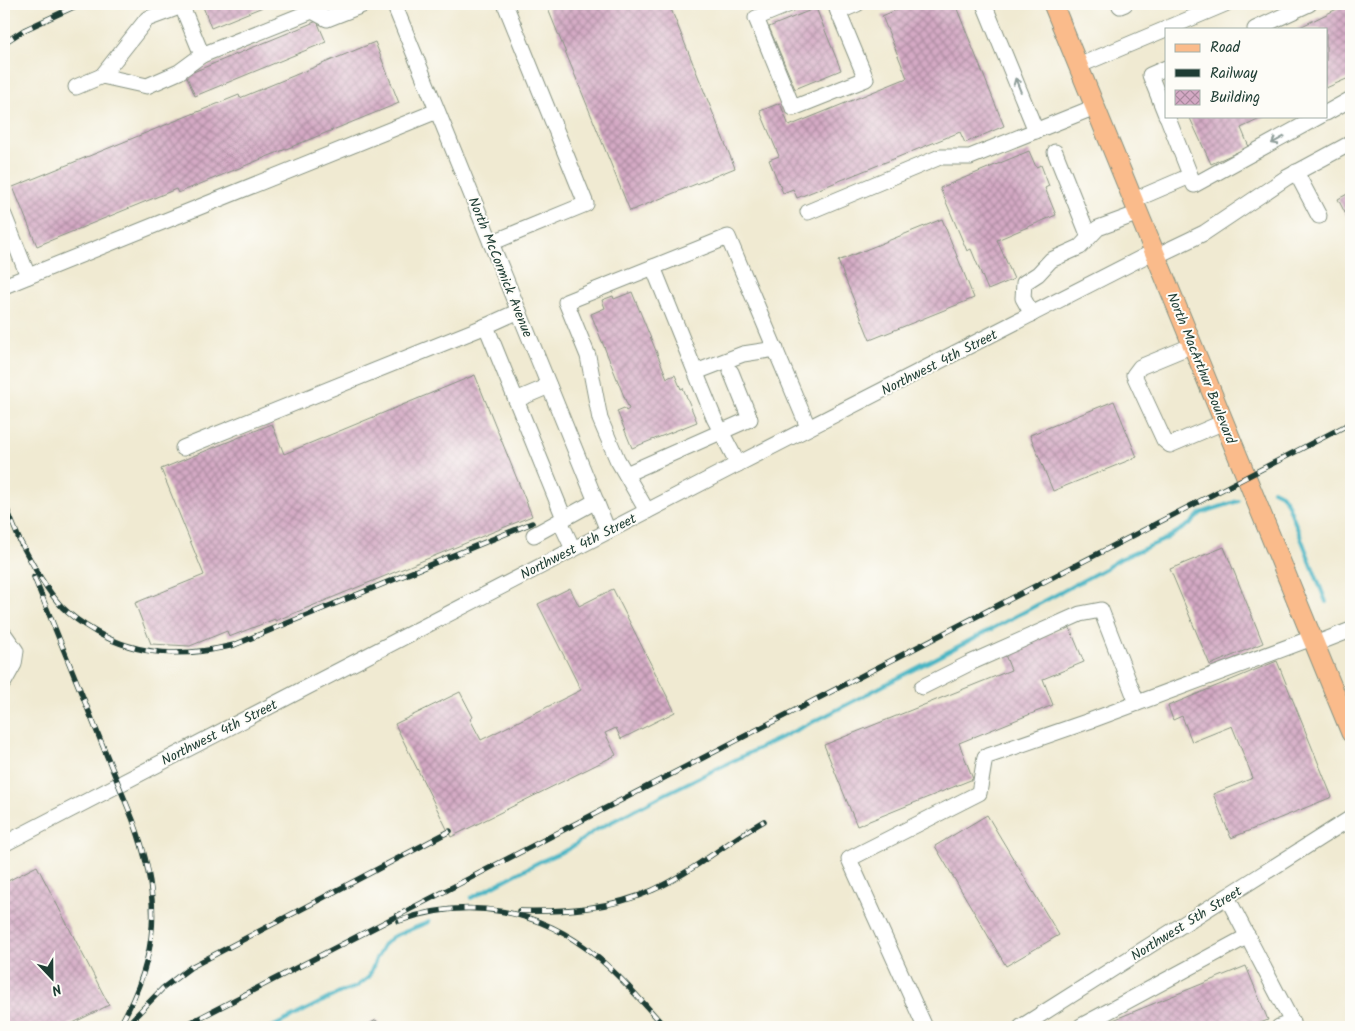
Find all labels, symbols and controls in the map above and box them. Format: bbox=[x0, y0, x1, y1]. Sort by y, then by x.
legend bbox=[1165, 28, 1328, 118]
text: Road bbox=[1210, 36, 1241, 60]
text: Railway bbox=[1210, 62, 1258, 86]
one-way arrow bbox=[1012, 78, 1021, 93]
text: Building bbox=[1210, 86, 1260, 110]
one-way arrow bbox=[1270, 135, 1285, 145]
street label: North McCormick Avenue bbox=[462, 194, 539, 342]
street label: North MacArthur Boulevard bbox=[1161, 289, 1242, 448]
street label: Northwest 4th Street bbox=[877, 324, 1002, 402]
street label: Northwest 4th Street bbox=[516, 508, 641, 586]
street label: Northwest 4th Street bbox=[157, 694, 282, 772]
street label: Northwest 5th Street bbox=[1127, 880, 1247, 967]
north arrow bbox=[28, 954, 78, 1004]
text: N bbox=[48, 977, 65, 1001]

